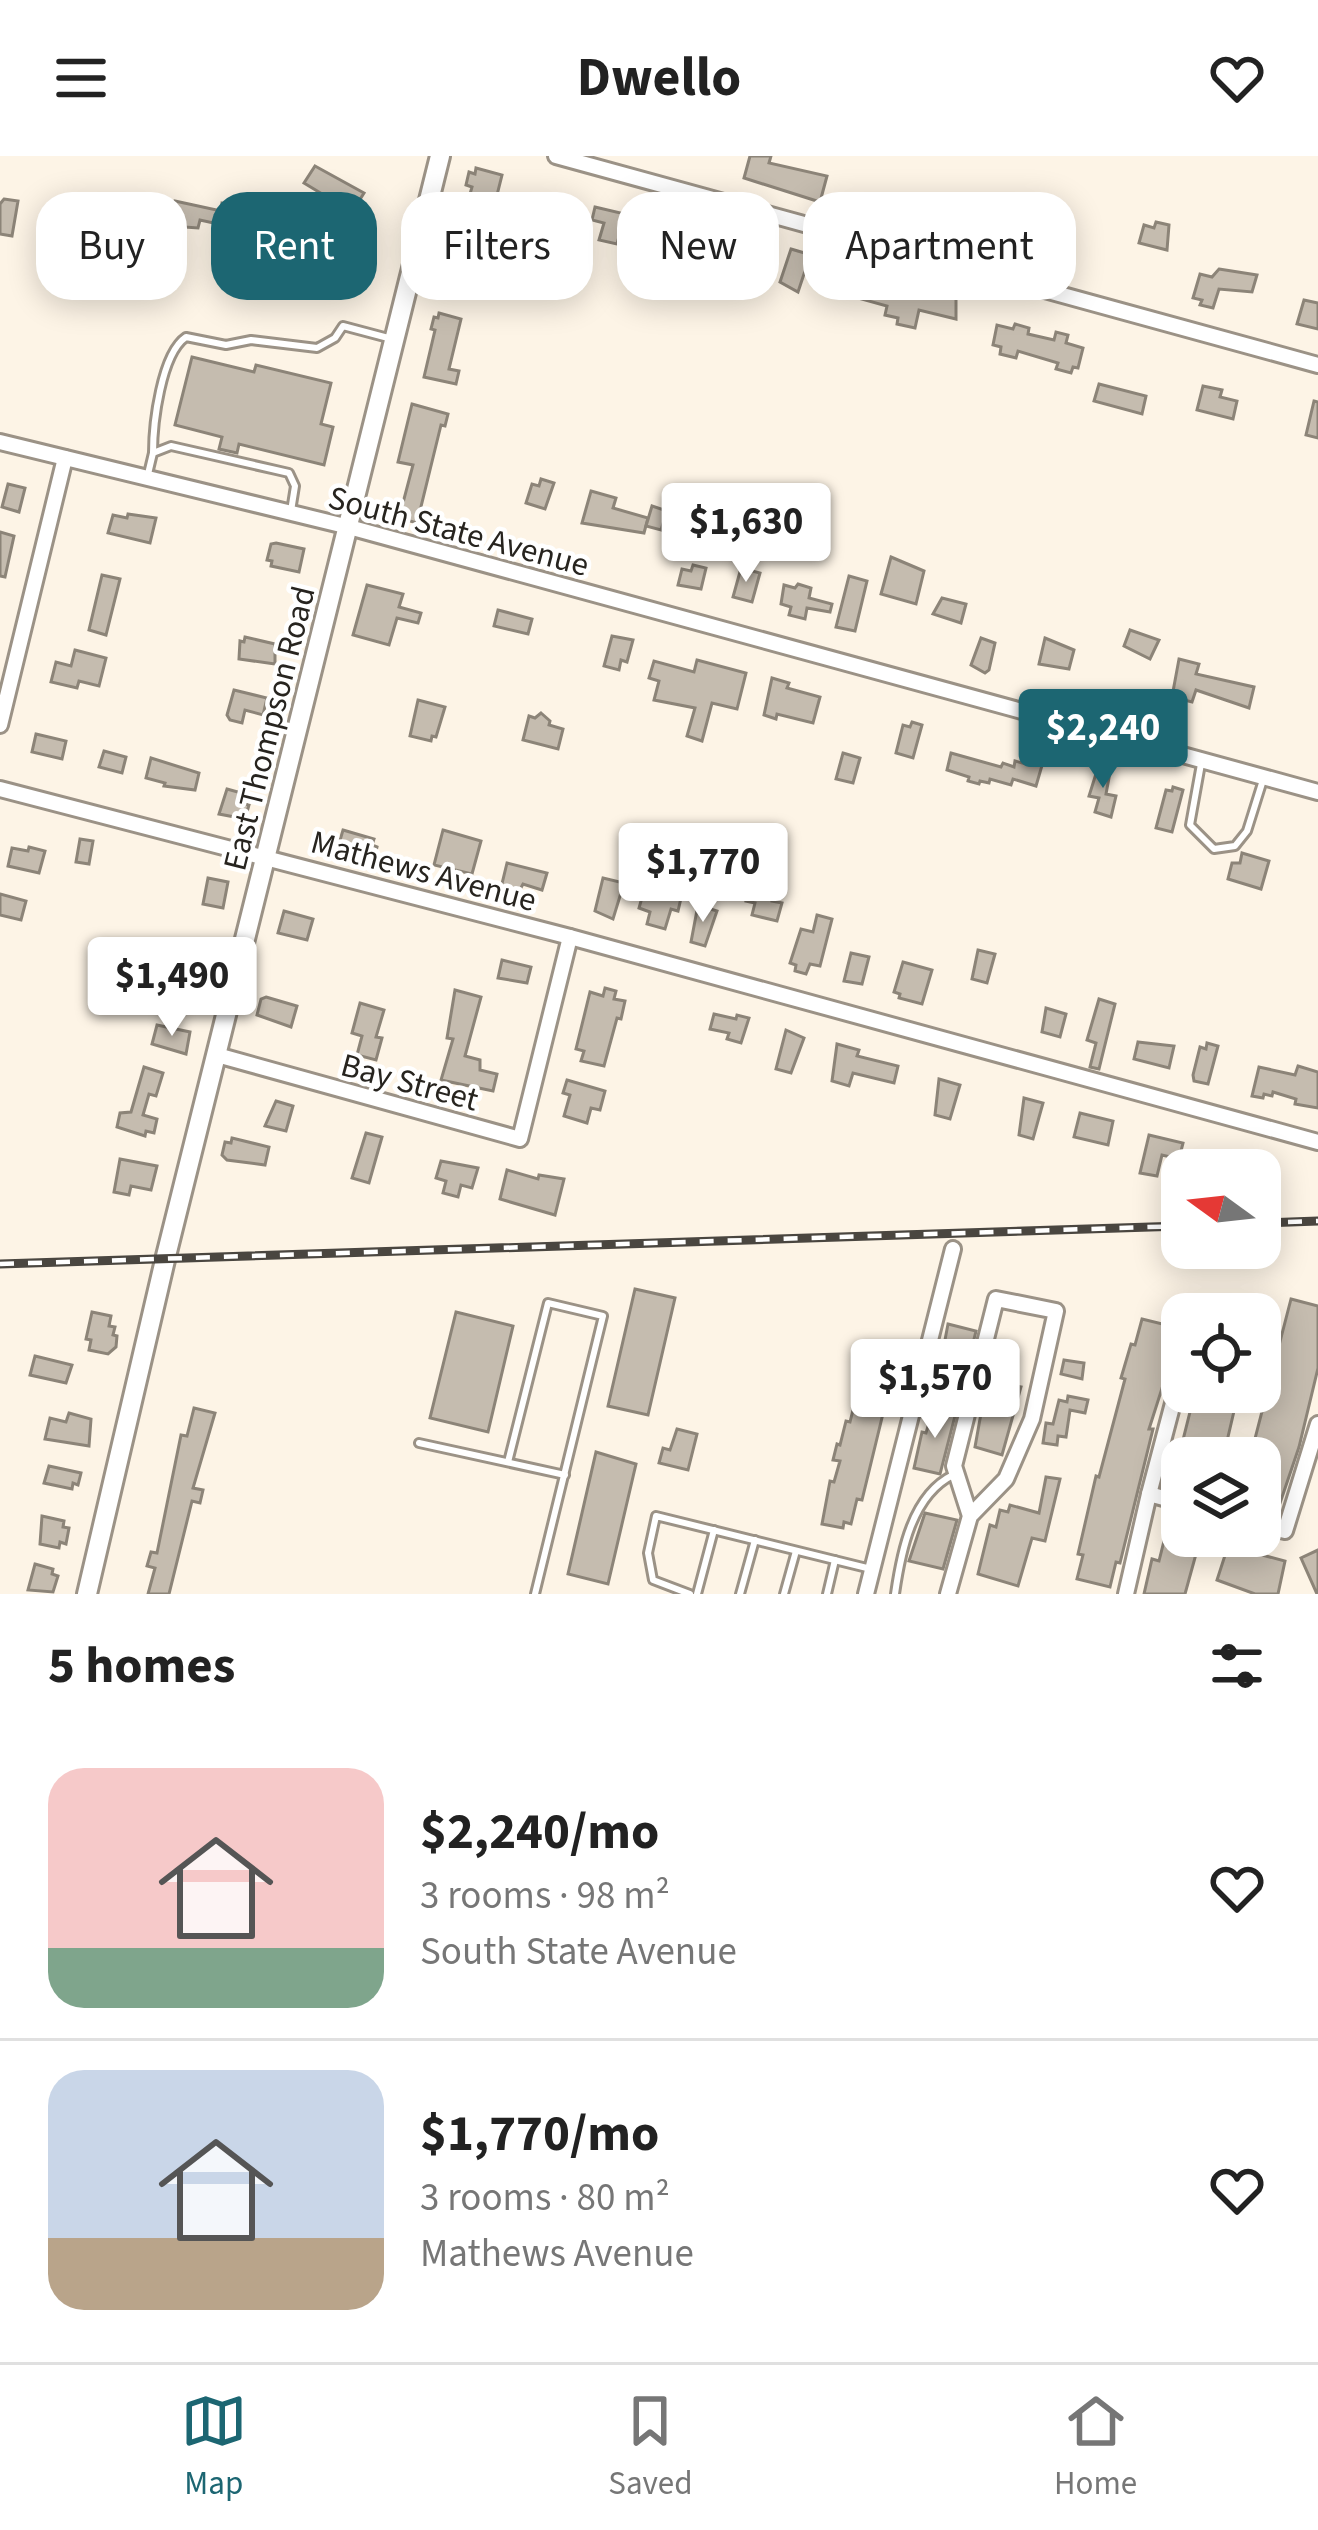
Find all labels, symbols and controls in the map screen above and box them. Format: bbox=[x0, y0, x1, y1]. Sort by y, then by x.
text: Dwello bbox=[577, 40, 741, 117]
icon: menu bbox=[48, 45, 114, 111]
icon: heart bbox=[1204, 45, 1270, 111]
chip: Buy bbox=[36, 192, 187, 300]
chip: Rent bbox=[211, 192, 377, 300]
chip: Filters bbox=[401, 192, 593, 300]
chip: New bbox=[617, 192, 779, 300]
chip: Apartment bbox=[803, 192, 1076, 300]
street label: South State Avenue bbox=[323, 474, 594, 589]
pin: $1,630 bbox=[648, 483, 844, 585]
text: $1,630 bbox=[689, 494, 803, 550]
street label: East Thompson Road bbox=[211, 581, 327, 875]
pin: $2,240 bbox=[1005, 689, 1201, 791]
text: $2,240 bbox=[1046, 700, 1160, 756]
street label: Mathews Avenue bbox=[306, 819, 542, 924]
pin: $1,770 bbox=[605, 823, 801, 925]
text: $1,770 bbox=[646, 834, 760, 890]
pin: $1,490 bbox=[74, 937, 270, 1039]
text: $1,490 bbox=[115, 948, 229, 1004]
street label: Bay Street bbox=[336, 1042, 484, 1123]
north arrow bbox=[1161, 1149, 1281, 1269]
map controls bbox=[1161, 1149, 1281, 1557]
button: locate bbox=[1161, 1293, 1281, 1413]
pin: $1,570 bbox=[837, 1339, 1033, 1441]
text: $1,570 bbox=[878, 1350, 992, 1406]
button: layers bbox=[1161, 1437, 1281, 1557]
text: 5 homes bbox=[48, 1630, 235, 1702]
icon: filters bbox=[1204, 1633, 1270, 1699]
text: $2,240/mo bbox=[420, 1796, 659, 1868]
icon: home bbox=[144, 1816, 288, 1960]
icon: heart bbox=[1204, 1855, 1270, 1921]
text: 3 rooms · 98 m² bbox=[420, 1868, 670, 1924]
text: South State Avenue bbox=[420, 1924, 737, 1980]
text: $1,770/mo bbox=[420, 2098, 659, 2170]
icon: home bbox=[144, 2118, 288, 2262]
icon: heart bbox=[1204, 2157, 1270, 2223]
text: 3 rooms · 80 m² bbox=[420, 2170, 670, 2226]
text: Mathews Avenue bbox=[420, 2226, 694, 2282]
tab: Map bbox=[181, 2388, 247, 2507]
tab: Saved bbox=[608, 2388, 693, 2507]
tab: Home bbox=[1054, 2388, 1137, 2507]

